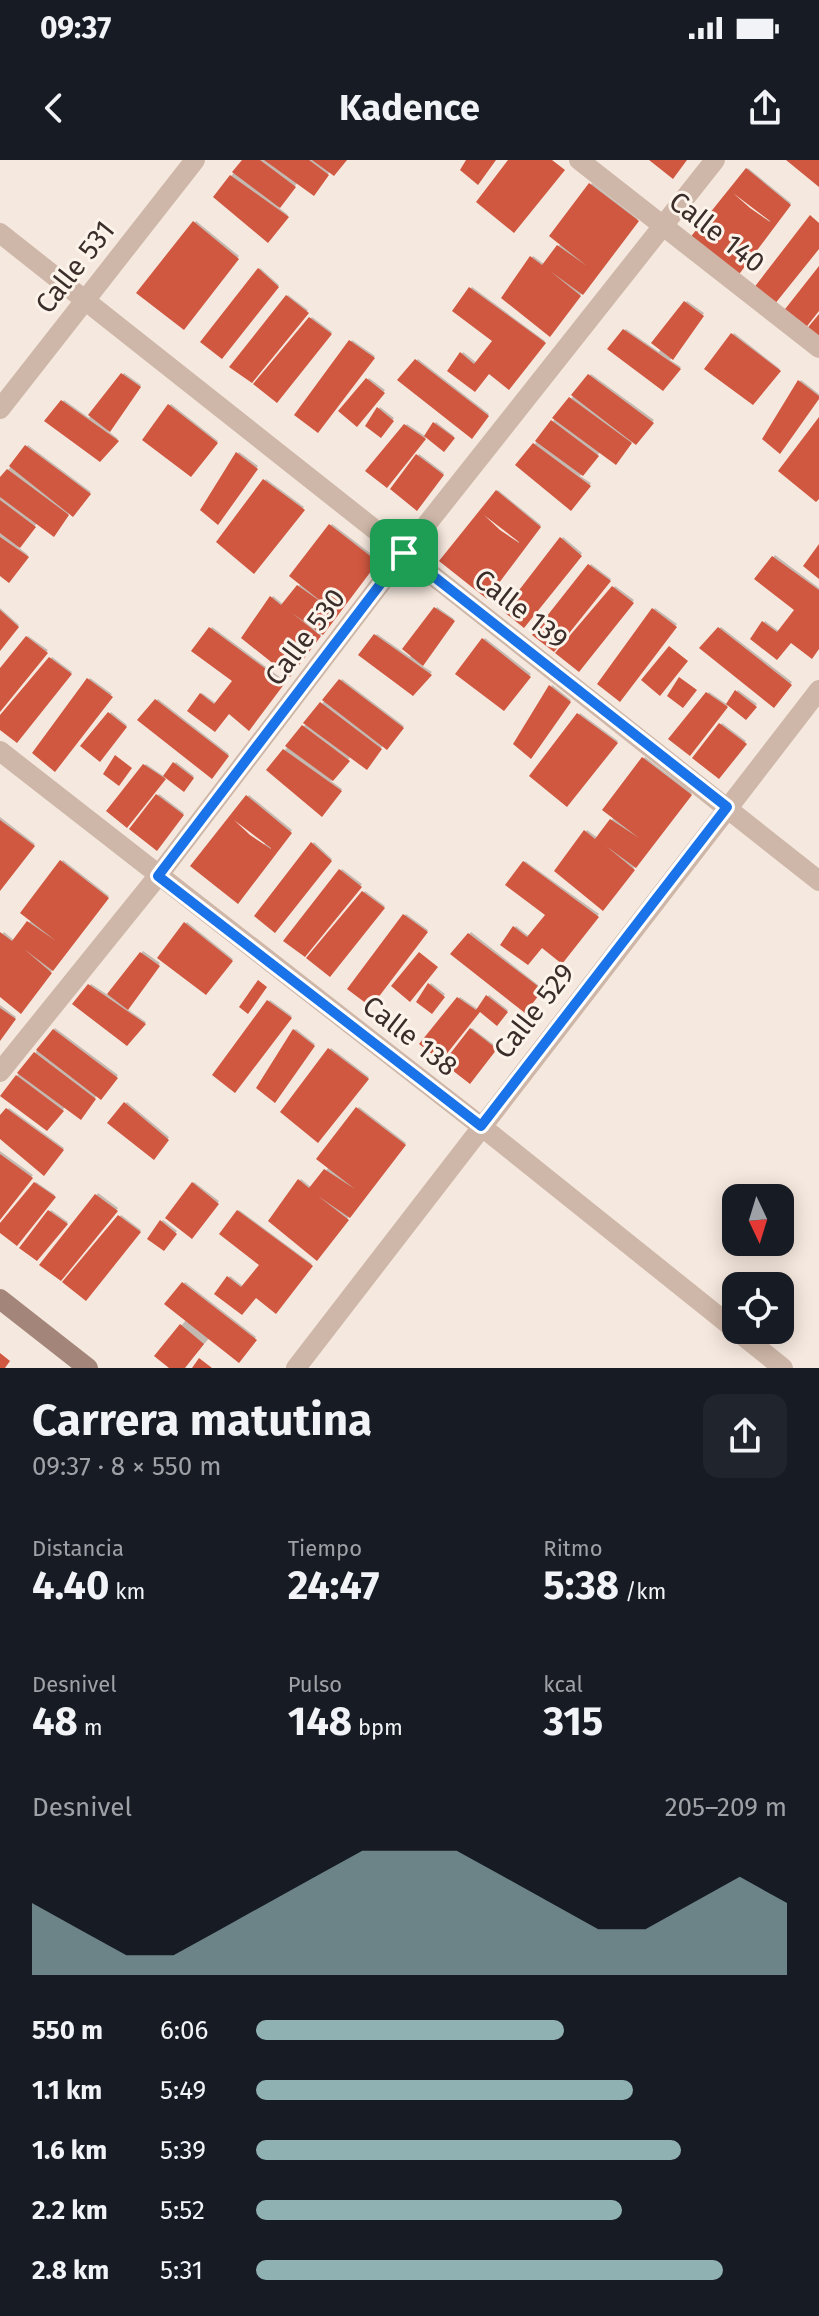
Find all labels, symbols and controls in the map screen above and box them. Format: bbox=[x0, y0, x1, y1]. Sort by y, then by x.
text: 09:37 bbox=[40, 10, 111, 46]
icon: back bbox=[32, 86, 76, 130]
text: Kadence bbox=[339, 86, 480, 130]
icon: share bbox=[743, 86, 787, 130]
street label: Calle 140 bbox=[663, 185, 771, 279]
street label: Calle 531 bbox=[29, 214, 121, 320]
pin bbox=[370, 519, 438, 587]
icon: arrive bbox=[382, 531, 426, 575]
street label: Calle 139 bbox=[468, 562, 574, 656]
street label: Calle 530 bbox=[258, 582, 352, 692]
street label: Calle 529 bbox=[487, 957, 581, 1065]
street label: Calle 138 bbox=[356, 989, 464, 1083]
north arrow bbox=[722, 1184, 794, 1256]
map controls bbox=[722, 1184, 794, 1344]
button: locate bbox=[722, 1272, 794, 1344]
text: Carrera matutina bbox=[32, 1394, 372, 1447]
button: share bbox=[703, 1394, 787, 1478]
text: 09:37 · 8 × 550 m bbox=[32, 1451, 222, 1482]
text: Distancia bbox=[32, 1535, 124, 1562]
text: Tiempo bbox=[288, 1535, 362, 1562]
text: Ritmo bbox=[543, 1535, 603, 1562]
text: 4.40 bbox=[32, 1562, 109, 1610]
text: 24:47 bbox=[288, 1562, 379, 1610]
text: 5:38 bbox=[543, 1562, 619, 1610]
text: km bbox=[109, 1578, 145, 1605]
text: /km bbox=[619, 1578, 666, 1605]
text: Desnivel bbox=[32, 1671, 117, 1698]
text: Pulso bbox=[288, 1671, 342, 1698]
text: kcal bbox=[543, 1671, 583, 1698]
text: 48 bbox=[32, 1698, 78, 1746]
text: 148 bbox=[288, 1698, 352, 1746]
text: 315 bbox=[543, 1698, 603, 1746]
text: m bbox=[78, 1714, 103, 1741]
text: bpm bbox=[352, 1714, 403, 1741]
text: Desnivel bbox=[32, 1792, 132, 1823]
text: 205–209 m bbox=[665, 1792, 787, 1823]
text: 550 m bbox=[32, 2015, 103, 2046]
text: 6:06 bbox=[160, 2015, 208, 2046]
text: 1.1 km bbox=[32, 2075, 102, 2106]
text: 5:49 bbox=[160, 2075, 206, 2106]
text: 1.6 km bbox=[32, 2135, 107, 2166]
text: 5:39 bbox=[160, 2135, 206, 2166]
text: 2.2 km bbox=[32, 2195, 108, 2226]
text: 5:52 bbox=[160, 2195, 205, 2226]
text: 2.8 km bbox=[32, 2255, 109, 2286]
text: 5:31 bbox=[160, 2255, 203, 2286]

